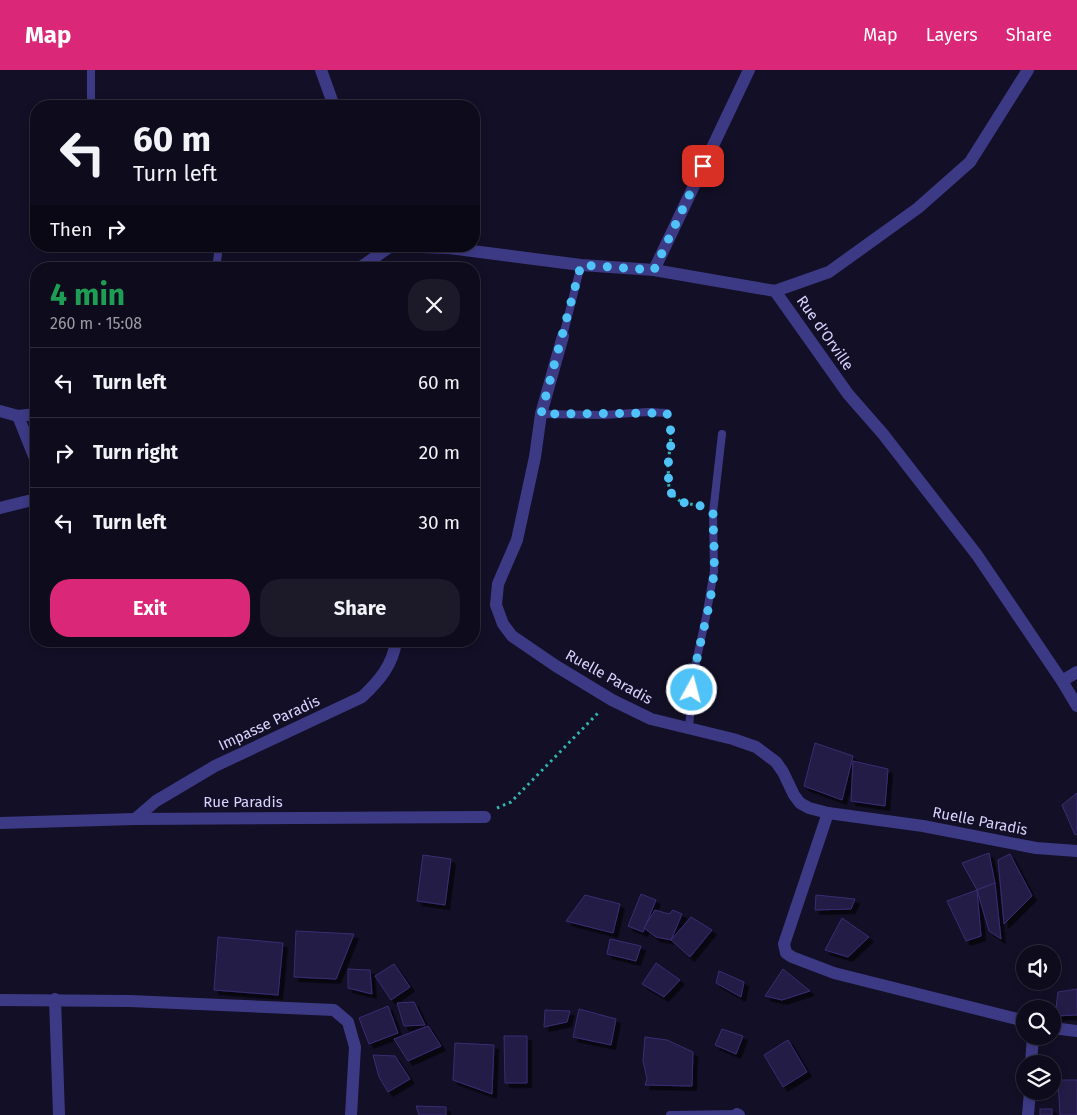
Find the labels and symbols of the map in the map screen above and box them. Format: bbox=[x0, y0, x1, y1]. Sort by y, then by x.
pin bbox=[682, 145, 724, 187]
street label: Rue d'Orville bbox=[793, 292, 857, 374]
street label: Ruelle Paradis bbox=[562, 646, 656, 708]
position arrow bbox=[665, 663, 717, 715]
street label: Impasse Paradis bbox=[215, 692, 323, 754]
street label: Rue Paradis bbox=[203, 793, 283, 811]
street label: Ruelle Paradis bbox=[931, 803, 1029, 839]

